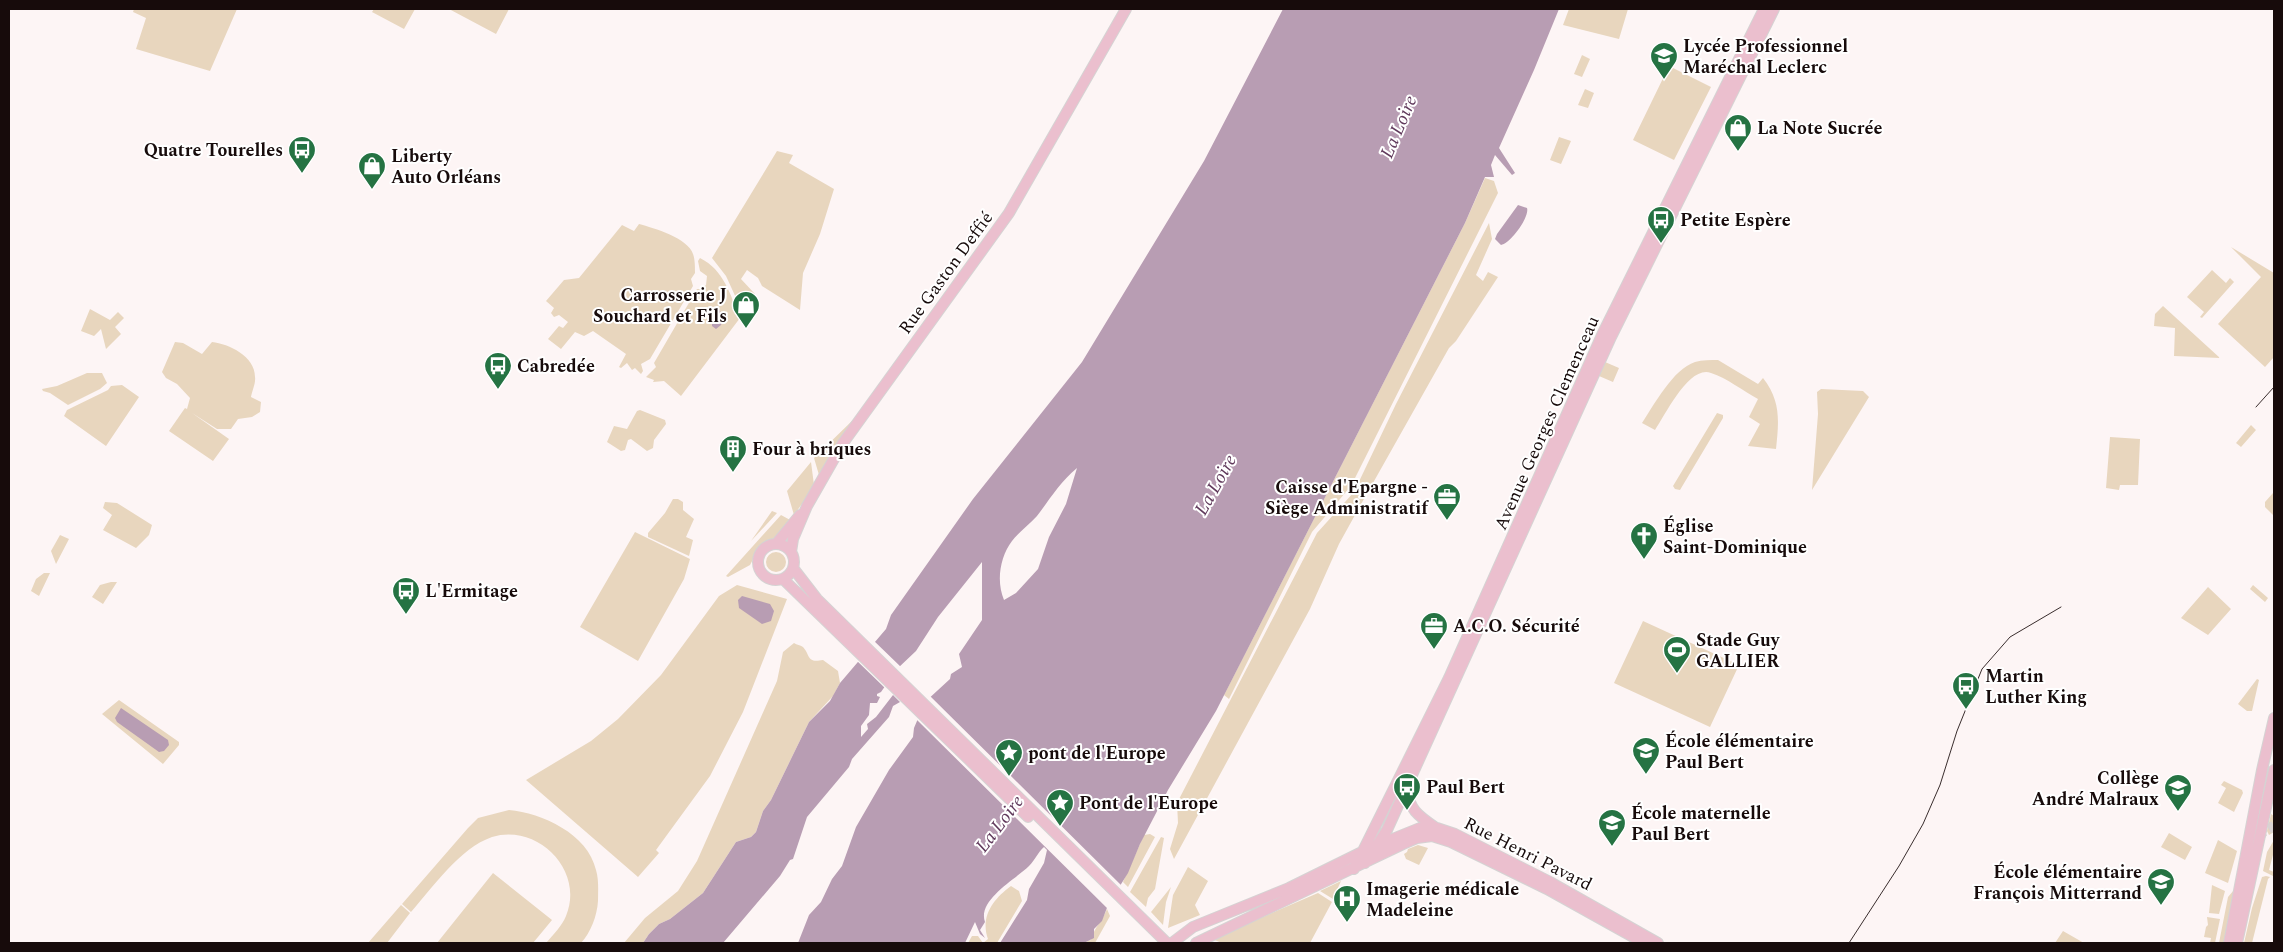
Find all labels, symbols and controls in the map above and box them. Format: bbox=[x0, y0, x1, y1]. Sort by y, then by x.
place label: Lycée Professionnel Maréchal Leclerc bbox=[1683, 33, 1848, 81]
school or university icon: Lycée Professionnel Maréchal Leclerc bbox=[1649, 41, 1679, 80]
water label: La Loire bbox=[1373, 91, 1425, 163]
shop icon: La Note Sucrée bbox=[1723, 113, 1753, 152]
place label: La Note Sucrée bbox=[1757, 115, 1883, 142]
bus stop icon: Quatre Tourelles bbox=[287, 135, 317, 174]
place label: Quatre Tourelles bbox=[144, 137, 283, 164]
place label: Liberty Auto Orléans bbox=[391, 143, 501, 191]
shop icon: Liberty Auto Orléans bbox=[357, 151, 387, 190]
bus stop icon: Petite Espère bbox=[1646, 205, 1676, 244]
street label: Rue Gaston Deffié bbox=[892, 206, 1000, 340]
place label: Petite Espère bbox=[1680, 207, 1791, 234]
place label: Carrosserie J Souchard et Fils bbox=[593, 282, 727, 330]
shop icon: Carrosserie J Souchard et Fils bbox=[731, 290, 761, 329]
street label: Avenue Georges Clemenceau bbox=[1487, 312, 1607, 534]
bus stop icon: Cabredée bbox=[483, 351, 513, 390]
place label: Cabredée bbox=[517, 353, 595, 380]
building icon: Four à briques bbox=[718, 434, 748, 473]
place label: Four à briques bbox=[752, 436, 871, 463]
water label: La Loire bbox=[1187, 449, 1245, 521]
place label: Caisse d'Epargne - Siège Administratif bbox=[1265, 474, 1429, 522]
office icon: Caisse d'Epargne - Siège Administratif bbox=[1432, 482, 1462, 521]
place label: Église Saint-Dominique bbox=[1663, 513, 1807, 561]
church icon: Église Saint-Dominique bbox=[1629, 521, 1659, 560]
bus stop icon: L'Ermitage bbox=[391, 576, 421, 615]
place label: L'Ermitage bbox=[425, 578, 518, 605]
office icon: A.C.O. Sécurité bbox=[1419, 611, 1449, 650]
place label: A.C.O. Sécurité bbox=[1453, 613, 1580, 640]
place label: Stade Guy GALLIER bbox=[1696, 627, 1781, 675]
sports icon: Stade Guy GALLIER bbox=[1662, 635, 1692, 674]
place label: Martin Luther King bbox=[1985, 663, 2087, 711]
bus stop icon: Martin Luther King bbox=[1951, 671, 1981, 710]
place label: École élémentaire Paul Bert bbox=[1665, 728, 1814, 776]
school or university icon: École élémentaire Paul Bert bbox=[1631, 736, 1661, 775]
place icon: pont de l'Europe bbox=[994, 738, 1024, 777]
place label: pont de l'Europe bbox=[1028, 740, 1166, 767]
place label: Collège André Malraux bbox=[2032, 765, 2159, 813]
bus stop icon: Paul Bert bbox=[1392, 772, 1422, 811]
school or university icon: Collège André Malraux bbox=[2163, 773, 2193, 812]
place label: Paul Bert bbox=[1426, 774, 1505, 801]
place icon: Pont de l'Europe bbox=[1045, 788, 1075, 827]
water label: La Loire bbox=[969, 789, 1031, 859]
place label: Pont de l'Europe bbox=[1079, 790, 1218, 817]
place label: École maternelle Paul Bert bbox=[1631, 800, 1771, 848]
school or university icon: École maternelle Paul Bert bbox=[1597, 808, 1627, 847]
street label: Rue Henri Pavard bbox=[1459, 810, 1597, 898]
place label: École élémentaire François Mitterrand bbox=[1973, 859, 2142, 907]
school or university icon: École élémentaire François Mitterrand bbox=[2146, 867, 2176, 906]
place label: Imagerie médicale Madeleine bbox=[1366, 876, 1519, 924]
hospital icon: Imagerie médicale Madeleine bbox=[1332, 884, 1362, 923]

